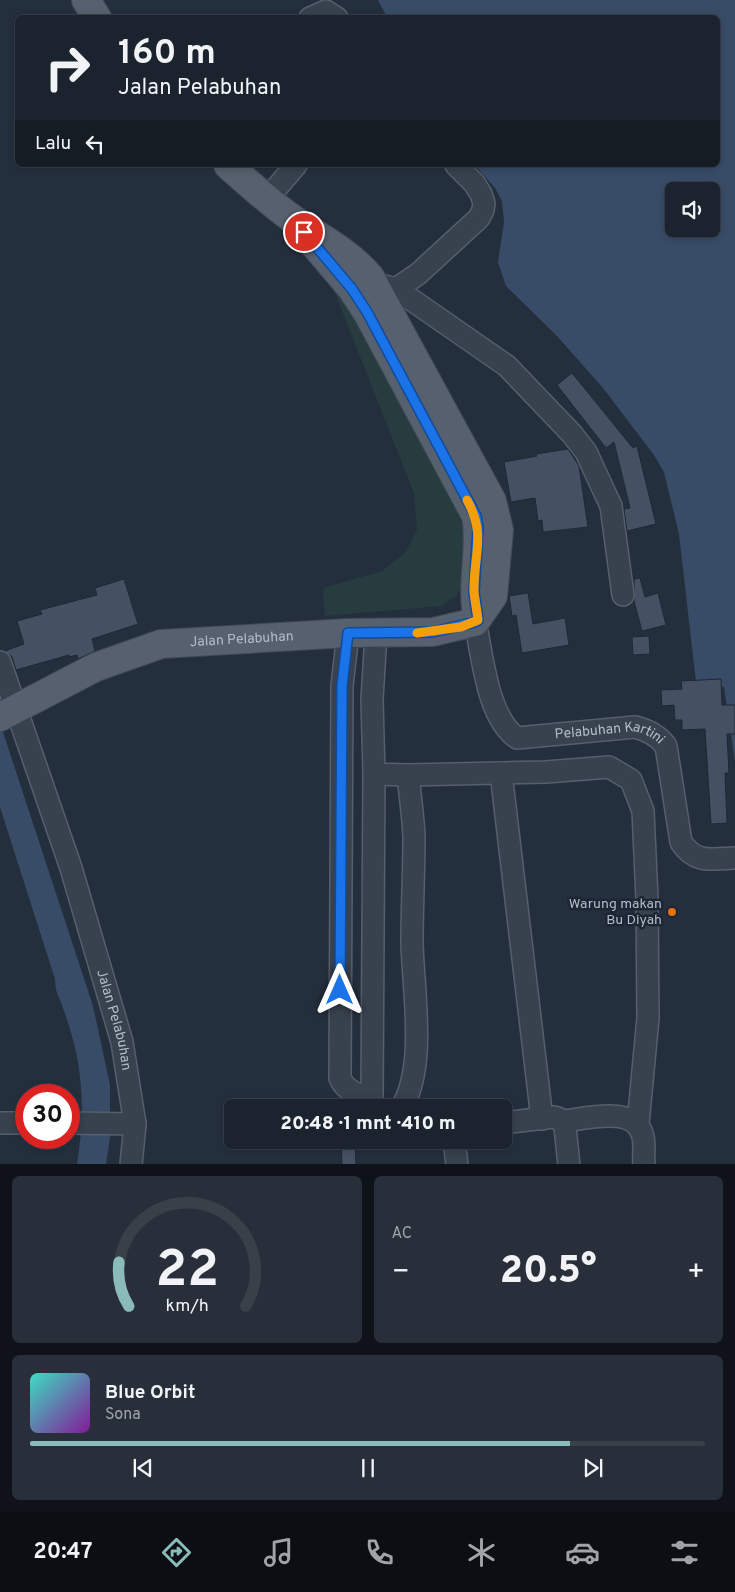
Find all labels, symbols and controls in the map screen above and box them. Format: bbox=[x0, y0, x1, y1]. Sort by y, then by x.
text: 160 m bbox=[118, 32, 216, 76]
icon: right bbox=[35, 35, 100, 100]
text: Jalan Pelabuhan bbox=[118, 75, 281, 102]
icon: left bbox=[81, 130, 109, 158]
text: Lalu bbox=[35, 132, 71, 156]
map controls bbox=[665, 182, 720, 237]
button: sound bbox=[665, 182, 720, 237]
pin bbox=[283, 211, 325, 253]
icon: arrive bbox=[290, 218, 318, 246]
street label: Jalan Pelabuhan bbox=[189, 628, 294, 651]
street label: Pelabuhan Kartini bbox=[554, 718, 668, 748]
place label: Warung makan Bu Diyah bbox=[569, 896, 662, 929]
marker: Warung makan Bu Diyah bbox=[666, 906, 678, 918]
position arrow bbox=[313, 963, 365, 1015]
street label: Jalan Pelabuhan bbox=[93, 967, 135, 1072]
speed limit sign: 30 bbox=[15, 1084, 80, 1149]
text: 20:48 · 1 mnt · 410 m bbox=[280, 1112, 456, 1136]
text: AC bbox=[392, 1224, 412, 1244]
text: 22 bbox=[155, 1239, 219, 1305]
text: 20.5° bbox=[500, 1248, 597, 1297]
text: − bbox=[392, 1255, 410, 1291]
text: + bbox=[687, 1255, 705, 1291]
text: km/h bbox=[165, 1295, 208, 1318]
text: Blue Orbit bbox=[105, 1381, 195, 1405]
text: Sona bbox=[105, 1405, 141, 1425]
icon: previous bbox=[129, 1454, 157, 1482]
icon: pause bbox=[354, 1454, 382, 1482]
icon: next bbox=[579, 1454, 607, 1482]
icon: directions bbox=[159, 1535, 194, 1570]
icon: music bbox=[261, 1535, 296, 1570]
icon: phone bbox=[362, 1535, 397, 1570]
icon: climate bbox=[464, 1535, 499, 1570]
icon: car bbox=[565, 1535, 600, 1570]
icon: filters bbox=[667, 1535, 702, 1570]
text: 20:47 bbox=[33, 1539, 92, 1566]

